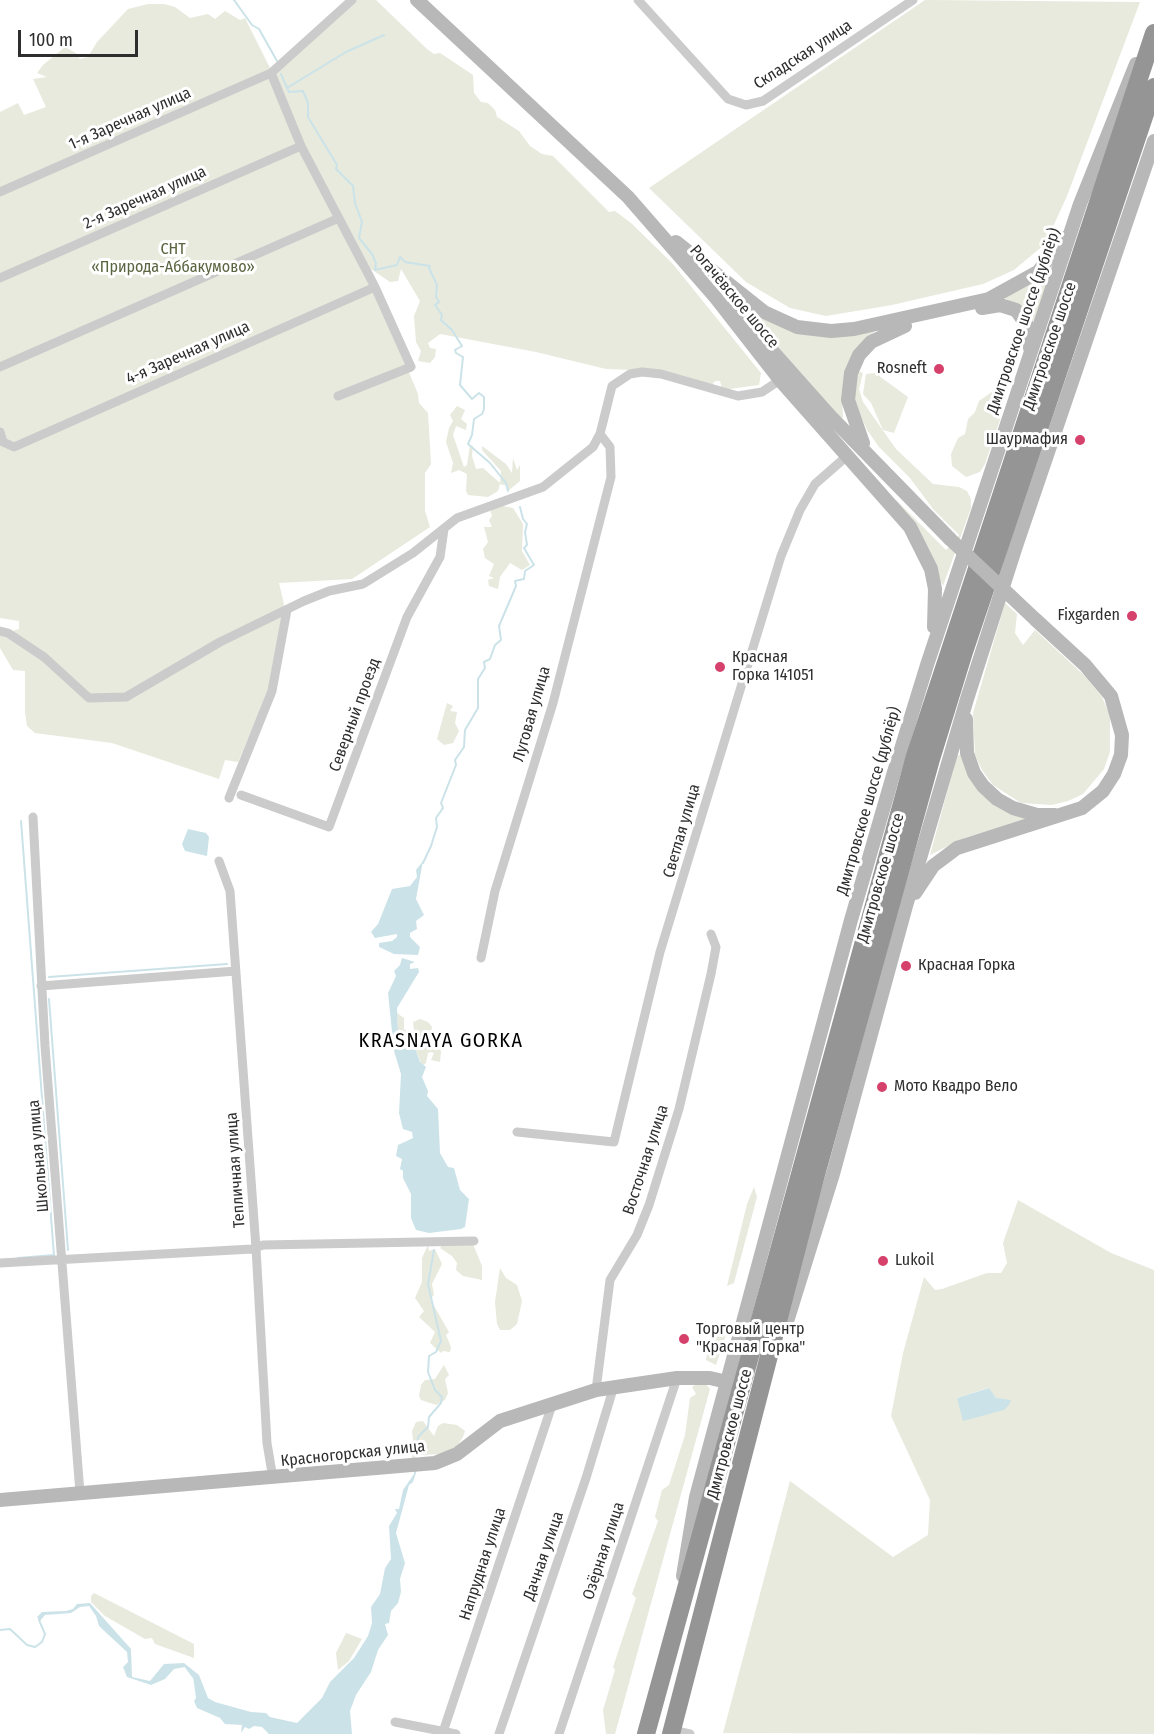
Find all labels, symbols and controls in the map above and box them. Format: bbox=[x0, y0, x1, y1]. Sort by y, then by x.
street label: Складская улица bbox=[750, 16, 856, 94]
scale bar bbox=[21, 18, 141, 56]
text: 100 m bbox=[29, 29, 73, 51]
street label: 1-я Заречная улица bbox=[66, 83, 194, 155]
street label: 2-я Заречная улица bbox=[81, 162, 209, 234]
street label: Дмитровское шоссе (дублёр) bbox=[983, 226, 1065, 416]
park label: СНТ «Природа-Аббакумово» bbox=[91, 240, 255, 278]
street label: Рогачёвское шоссе bbox=[685, 242, 783, 352]
street label: Дмитровское шоссе bbox=[1019, 280, 1081, 412]
street label: 4-я Заречная улица bbox=[123, 317, 253, 389]
place label: Rosneft bbox=[877, 359, 927, 379]
marker: Rosneft bbox=[932, 362, 946, 376]
place label: Шаурмафия bbox=[986, 430, 1068, 450]
marker: Шаурмафия bbox=[1073, 433, 1087, 447]
place label: Fixgarden bbox=[1057, 606, 1120, 626]
marker: Fixgarden bbox=[1125, 609, 1139, 623]
place label: Красная Горка 141051 bbox=[732, 648, 814, 686]
street label: Северный проезд bbox=[326, 656, 384, 774]
marker: Красная Горка 141051 bbox=[713, 660, 727, 674]
street label: Луговая улица bbox=[509, 664, 555, 764]
street label: Дмитровское шоссе (дублёр) bbox=[833, 705, 905, 897]
street label: Светлая улица bbox=[659, 782, 705, 880]
street label: Дмитровское шоссе bbox=[853, 811, 909, 945]
place label: Красная Горка bbox=[918, 956, 1015, 976]
marker: Красная Горка bbox=[899, 959, 913, 973]
district label: KRASNAYA GORKA bbox=[359, 1029, 523, 1053]
place label: Мото Квадро Вело bbox=[894, 1077, 1018, 1097]
marker: Мото Квадро Вело bbox=[875, 1080, 889, 1094]
street label: Школьная улица bbox=[25, 1099, 53, 1213]
street label: Восточная улица bbox=[619, 1103, 673, 1217]
street label: Тепличная улица bbox=[222, 1112, 250, 1228]
place label: Lukoil bbox=[895, 1251, 934, 1271]
marker: Lukoil bbox=[876, 1254, 890, 1268]
place label: Торговый центр "Красная Горка" bbox=[696, 1320, 805, 1358]
marker: Торговый центр "Красная Горка" bbox=[677, 1332, 691, 1346]
street label: Дмитровское шоссе bbox=[703, 1367, 757, 1501]
street label: Красногорская улица bbox=[280, 1437, 426, 1471]
street label: Озёрная улица bbox=[579, 1500, 629, 1602]
street label: Напрудная улица bbox=[456, 1505, 510, 1623]
street label: Дачная улица bbox=[520, 1509, 568, 1603]

